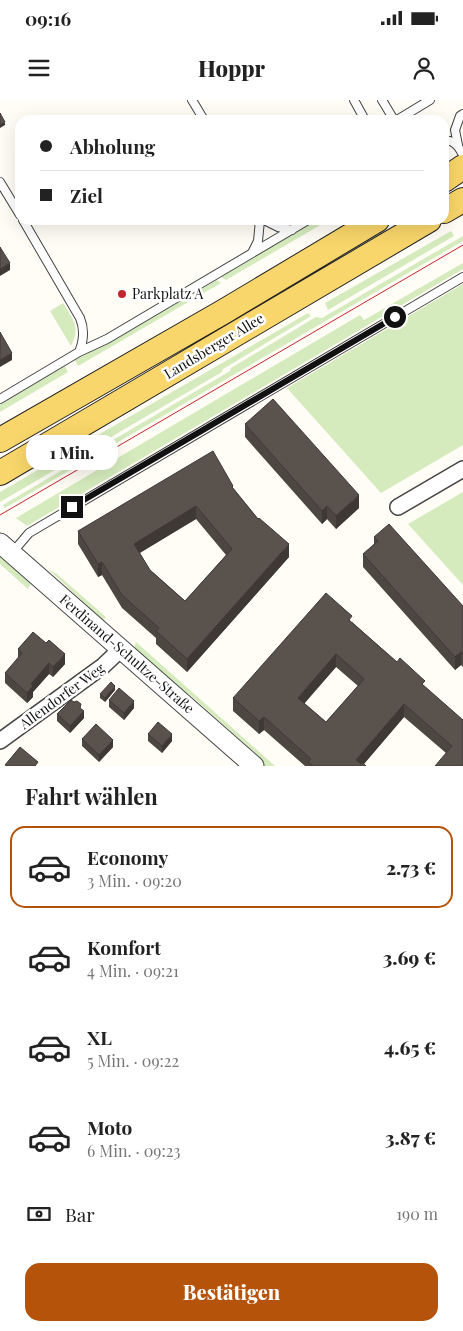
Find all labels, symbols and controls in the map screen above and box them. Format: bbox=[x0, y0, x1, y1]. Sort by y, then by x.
text: 09:16 bbox=[25, 5, 71, 31]
text: Hoppr bbox=[198, 53, 265, 83]
icon: menu bbox=[25, 54, 53, 82]
icon: person bbox=[410, 54, 438, 82]
text: Abholung bbox=[70, 133, 155, 159]
text: Ziel bbox=[70, 182, 103, 208]
place label: Parkplatz A bbox=[132, 284, 203, 303]
marker: Parkplatz A bbox=[116, 288, 128, 300]
route start bbox=[384, 306, 406, 328]
street label: Landsberger Allee bbox=[160, 308, 267, 383]
callout: 1 Min. bbox=[26, 434, 118, 470]
text: 1 Min. bbox=[50, 442, 94, 463]
route end bbox=[61, 496, 83, 518]
street label: Ferdinand-Schultze-Straße bbox=[56, 590, 199, 718]
street label: Allendorfer Weg bbox=[15, 658, 109, 733]
text: Fahrt wählen bbox=[25, 781, 158, 811]
text: Economy bbox=[87, 844, 168, 870]
icon: car bbox=[27, 845, 72, 890]
text: 2.73 € bbox=[386, 854, 436, 880]
text: 3 Min. · 09:20 bbox=[87, 870, 182, 891]
text: Komfort bbox=[87, 934, 161, 960]
icon: car bbox=[27, 935, 72, 980]
text: 3.69 € bbox=[383, 944, 436, 970]
text: 4 Min. · 09:21 bbox=[87, 960, 179, 981]
text: XL bbox=[87, 1024, 112, 1050]
icon: car bbox=[27, 1025, 72, 1070]
text: 4.65 € bbox=[384, 1034, 436, 1060]
text: 5 Min. · 09:22 bbox=[87, 1050, 179, 1071]
text: Moto bbox=[87, 1114, 132, 1140]
icon: car bbox=[27, 1115, 72, 1160]
text: 3.87 € bbox=[385, 1124, 436, 1150]
text: 6 Min. · 09:23 bbox=[87, 1140, 181, 1161]
icon: cash bbox=[25, 1200, 53, 1228]
text: Bar bbox=[65, 1201, 95, 1227]
text: 190 m bbox=[396, 1203, 438, 1224]
button: Bestätigen bbox=[25, 1263, 438, 1321]

